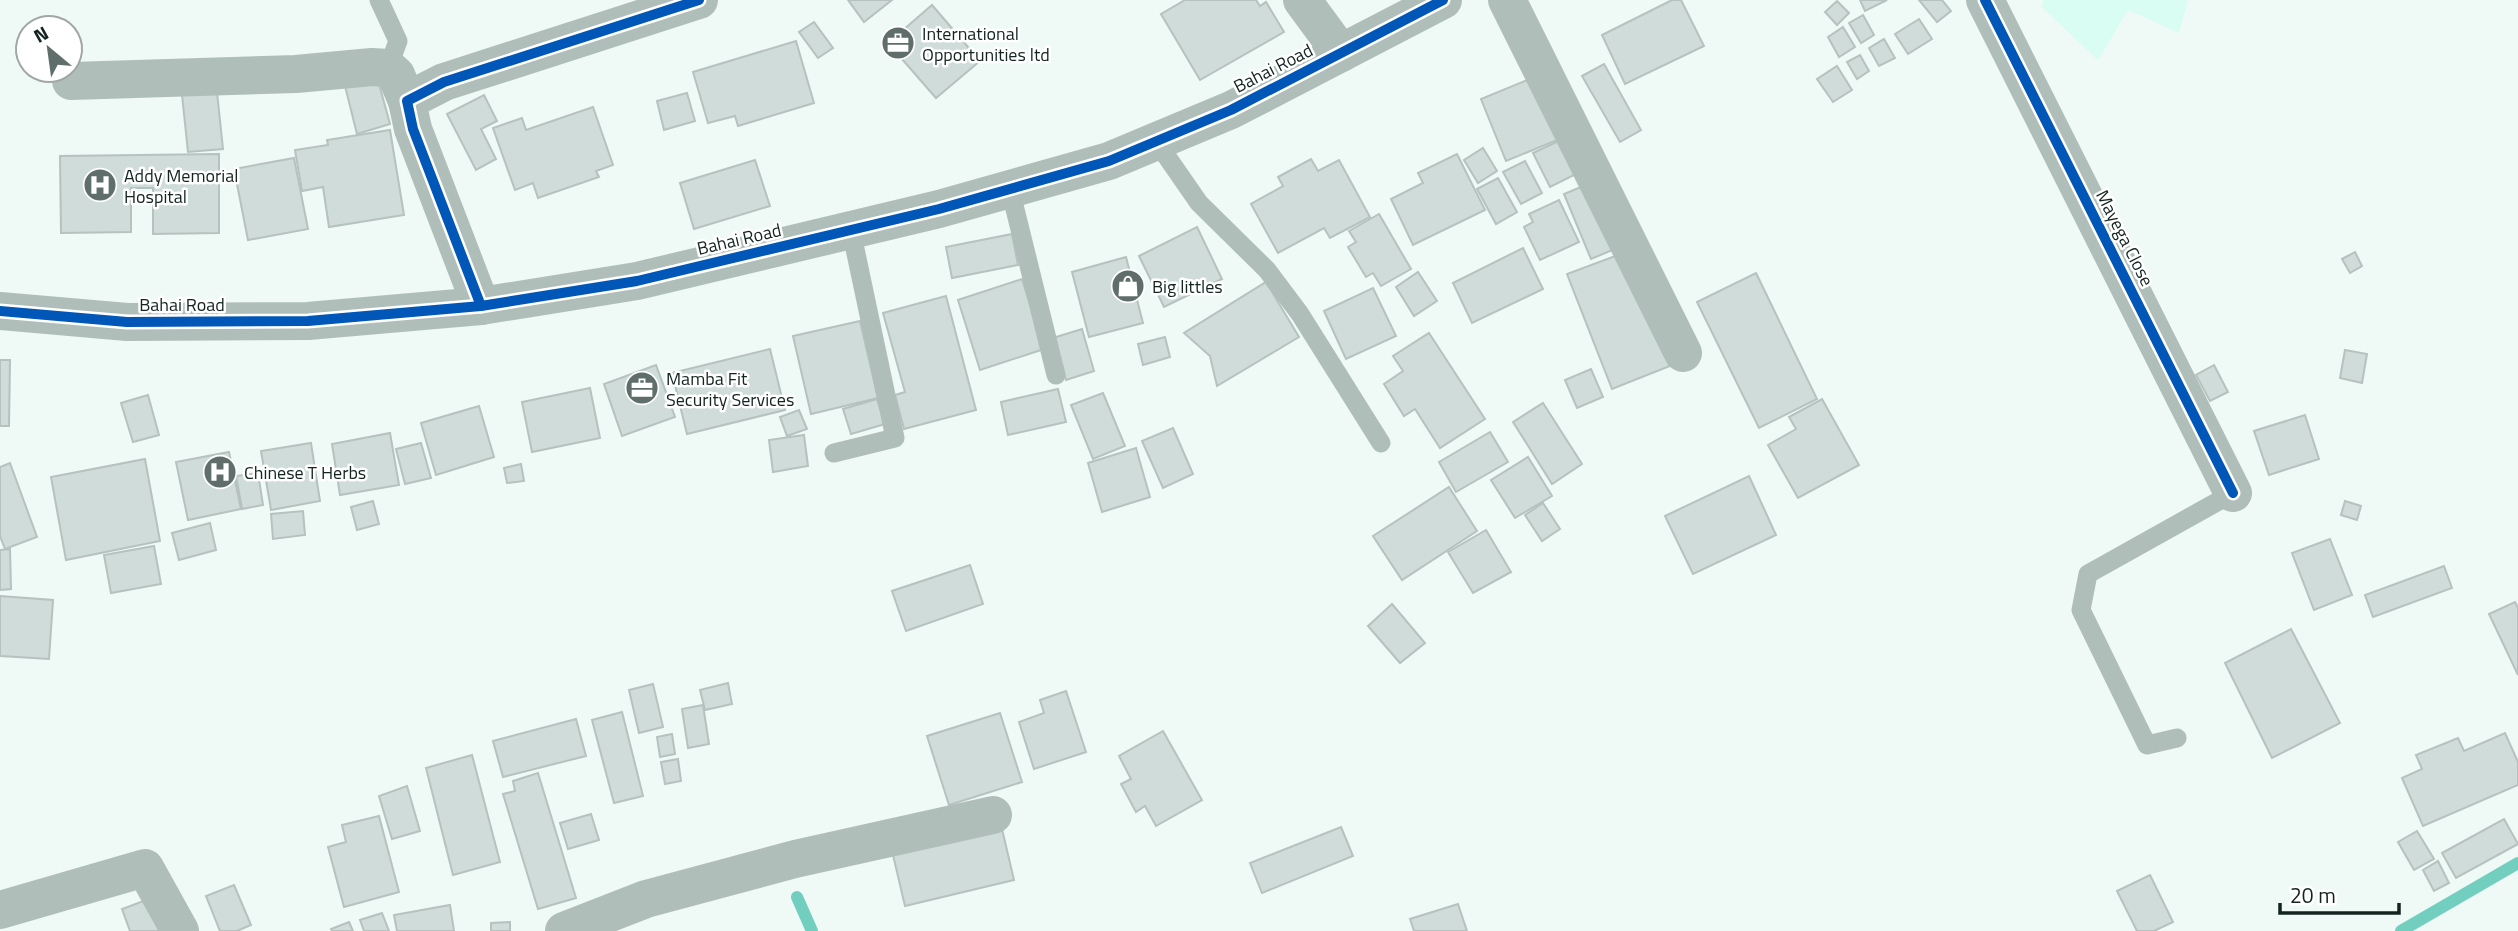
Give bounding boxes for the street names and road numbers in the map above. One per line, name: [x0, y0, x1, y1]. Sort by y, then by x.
street label: Bahai Road: [1229, 37, 1317, 99]
street label: Mayega Close: [2089, 185, 2161, 291]
street label: Bahai Road: [694, 216, 784, 262]
street label: Bahai Road: [139, 291, 225, 318]

